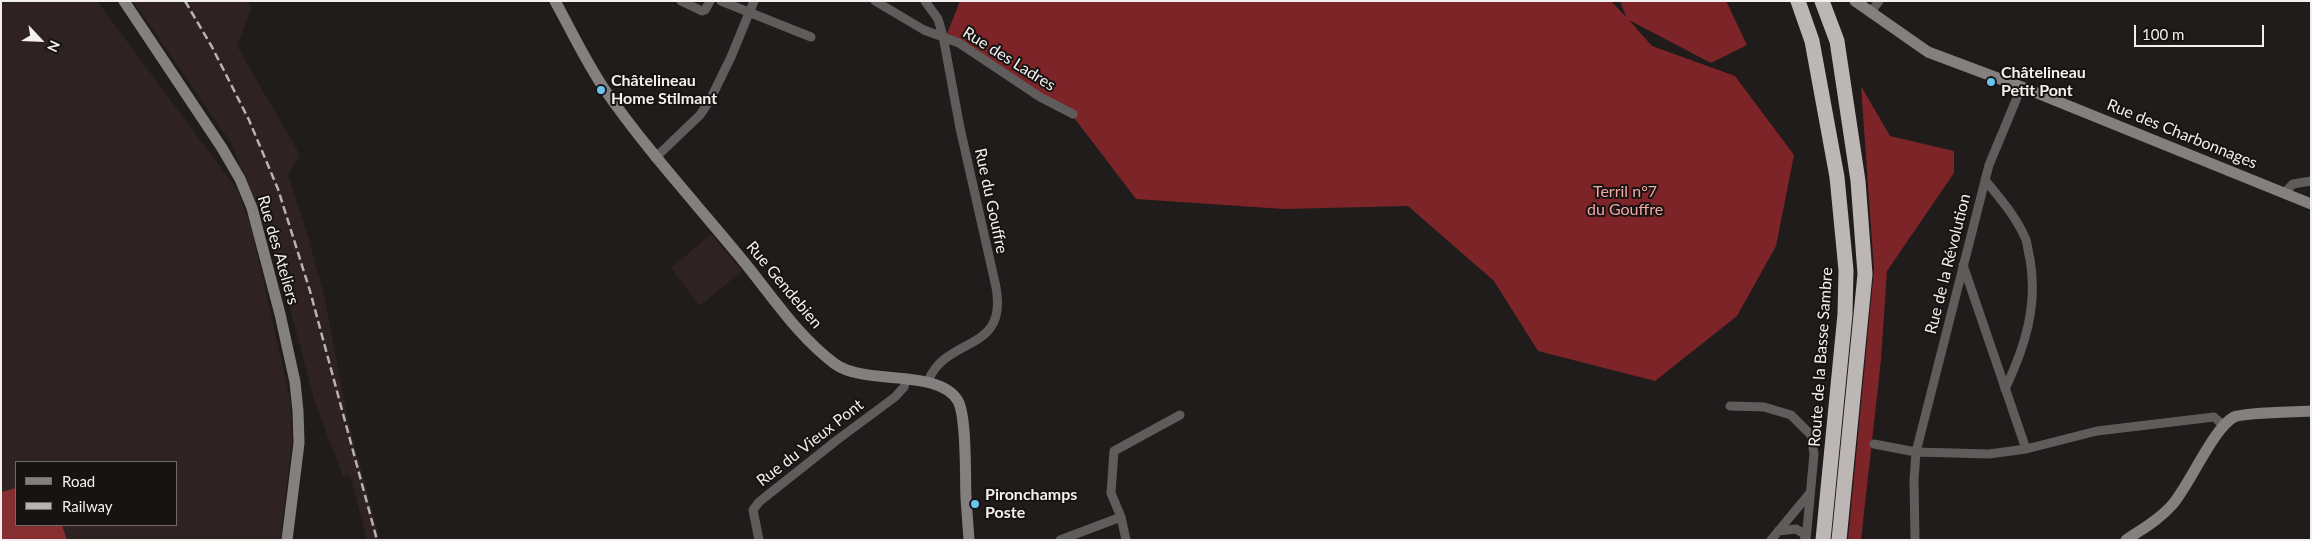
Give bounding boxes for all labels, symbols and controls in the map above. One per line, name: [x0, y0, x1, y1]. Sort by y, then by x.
north arrow: [15, 15, 65, 65]
scale bar: [2137, 15, 2267, 47]
street label: Rue des Ladres: [959, 23, 1059, 95]
text: 100 m: [2142, 25, 2184, 43]
text: N: [44, 38, 64, 55]
place label: Châtelineau Petit Pont: [2001, 63, 2086, 101]
place label: Châtelineau Home Stilmant: [611, 71, 717, 109]
marker: Châtelineau Petit Pont: [1985, 76, 1997, 88]
marker: Châtelineau Home Stilmant: [595, 84, 607, 96]
street label: Rue des Charbonnages: [2104, 95, 2260, 173]
street label: Rue du Gouffre: [970, 147, 1012, 255]
park label: Terril n°7 du Gouffre: [1587, 182, 1663, 220]
street label: Rue de la Révolution: [1921, 192, 1975, 336]
street label: Rue des Ateliers: [253, 193, 303, 307]
street label: Rue Gendebien: [742, 238, 826, 332]
street label: Route de la Basse Sambre: [1805, 266, 1837, 448]
street label: Rue du Vieux Pont: [753, 395, 867, 491]
legend: [15, 461, 178, 526]
text: Road: [62, 472, 95, 490]
place label: Pironchamps Poste: [985, 485, 1077, 523]
text: Railway: [62, 497, 113, 515]
marker: Pironchamps Poste: [969, 498, 981, 510]

